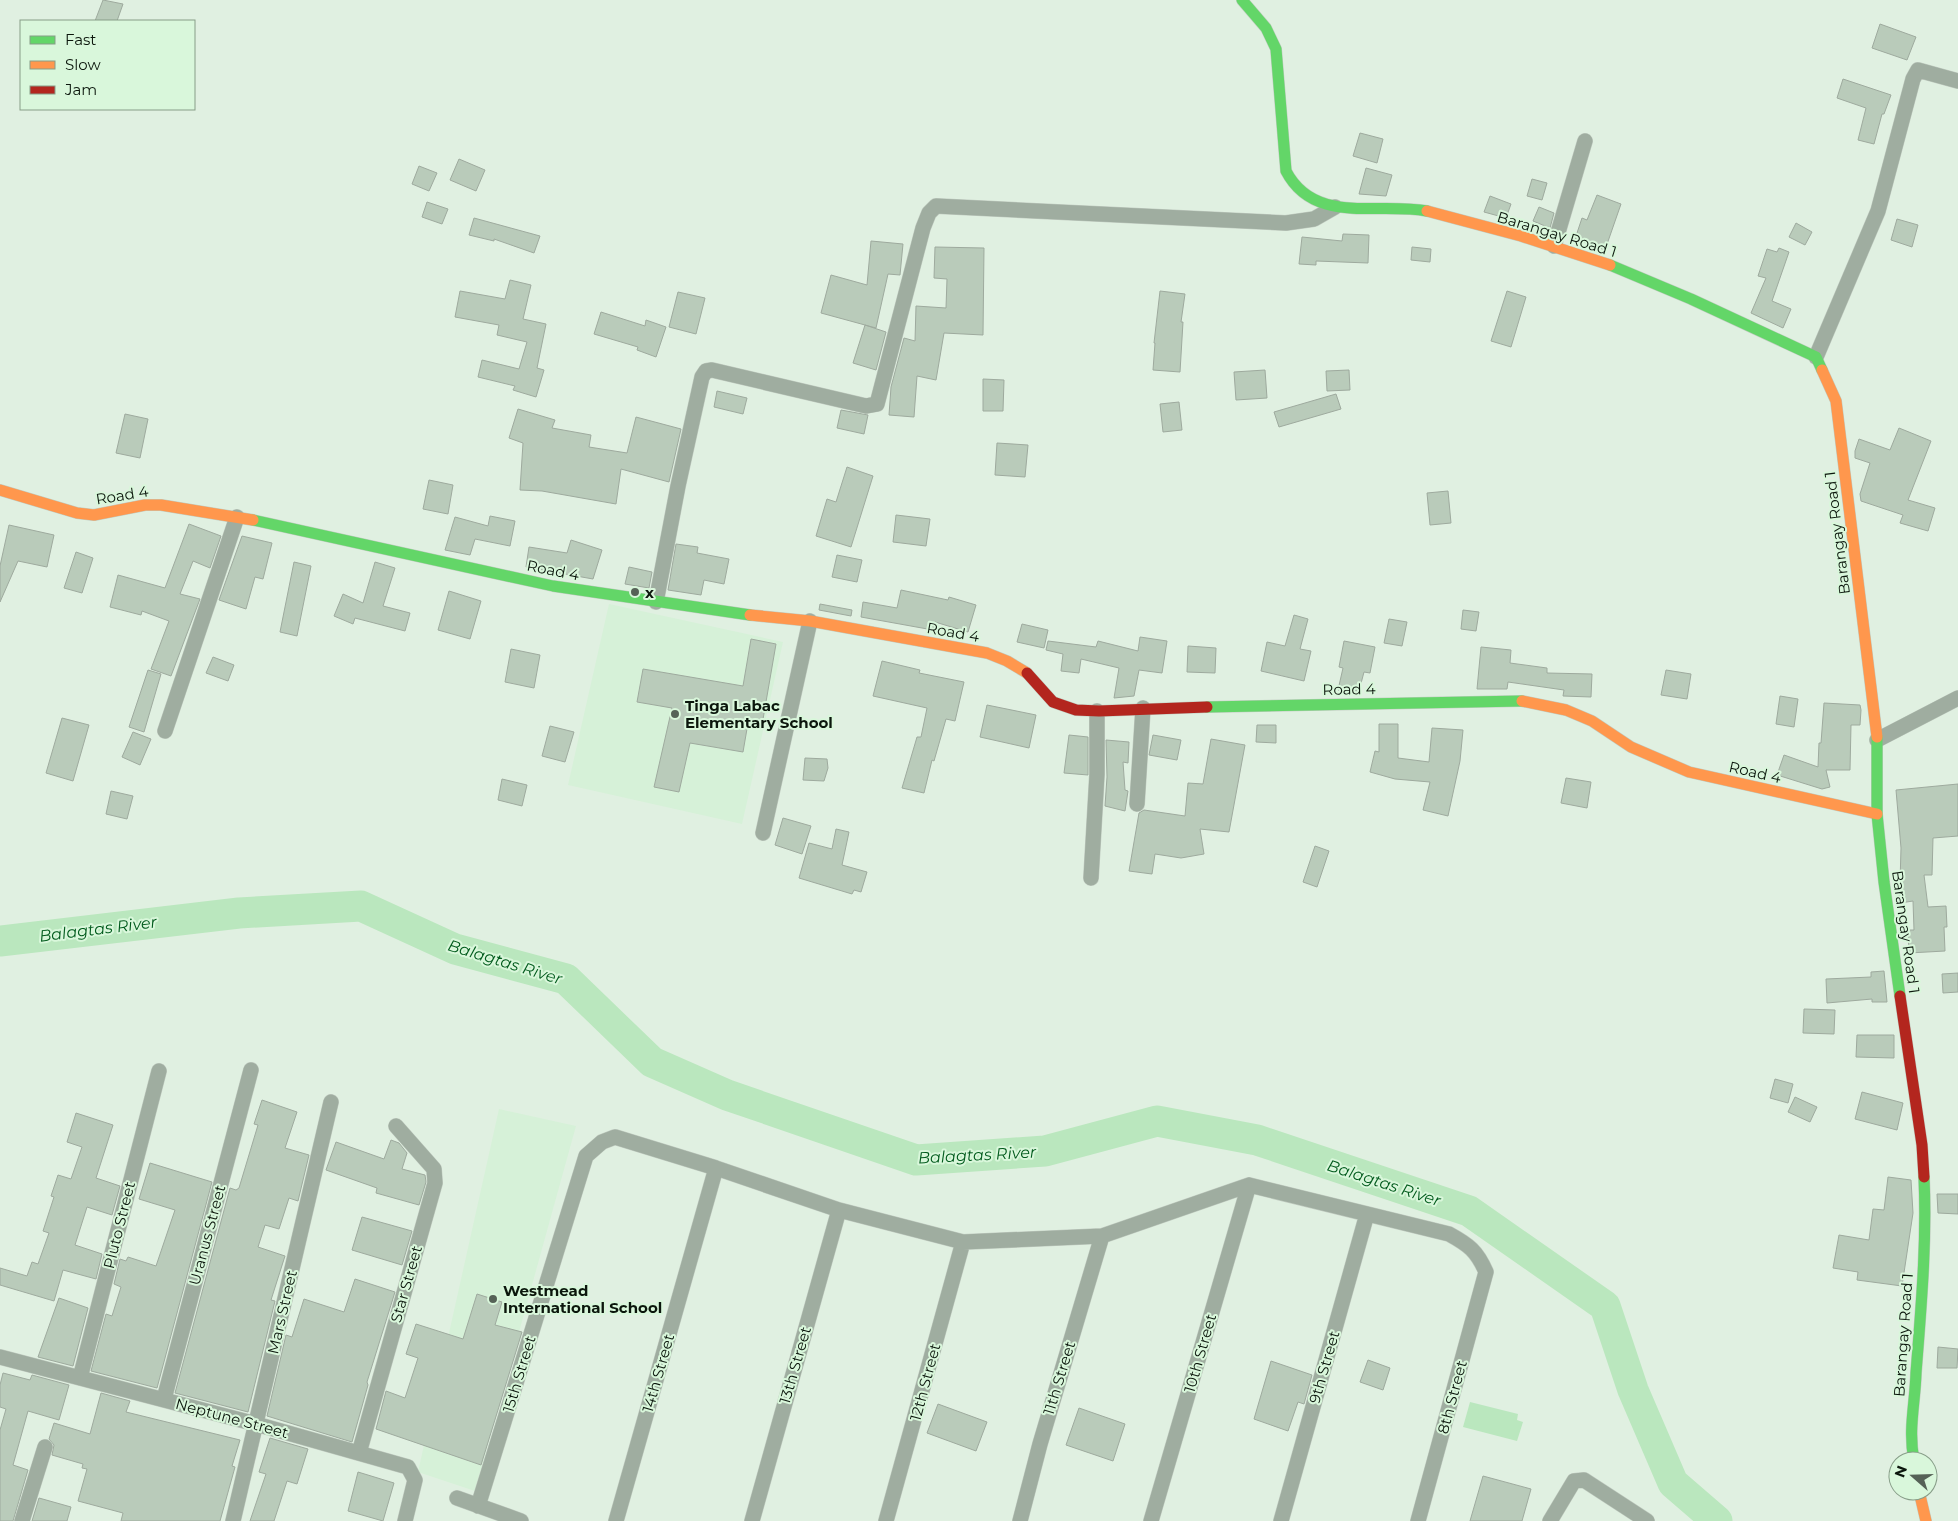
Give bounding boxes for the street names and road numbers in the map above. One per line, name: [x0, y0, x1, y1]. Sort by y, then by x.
street label: Barangay Road 1: [1495, 207, 1619, 261]
street label: Barangay Road 1: [1820, 470, 1854, 596]
street label: Road 4: [94, 481, 150, 509]
street label: Road 4: [525, 556, 581, 584]
street label: Road 4: [925, 618, 981, 646]
street label: Road 4: [1322, 679, 1376, 699]
street label: Road 4: [1727, 757, 1783, 787]
street label: Barangay Road 1: [1888, 869, 1924, 995]
street label: Pluto Street: [99, 1179, 139, 1271]
street label: Uranus Street: [184, 1183, 230, 1287]
street label: Star Street: [386, 1243, 426, 1325]
street label: Mars Street: [263, 1268, 301, 1356]
street label: Barangay Road 1: [1889, 1272, 1917, 1398]
street label: 10th Street: [1180, 1311, 1220, 1395]
street label: 13th Street: [775, 1324, 815, 1406]
street label: 9th Street: [1305, 1328, 1343, 1406]
street label: 14th Street: [638, 1332, 678, 1414]
street label: 15th Street: [498, 1333, 540, 1415]
street label: 11th Street: [1039, 1339, 1079, 1417]
street label: 12th Street: [906, 1341, 944, 1423]
street label: 8th Street: [1433, 1358, 1471, 1436]
street label: Neptune Street: [173, 1394, 291, 1442]

